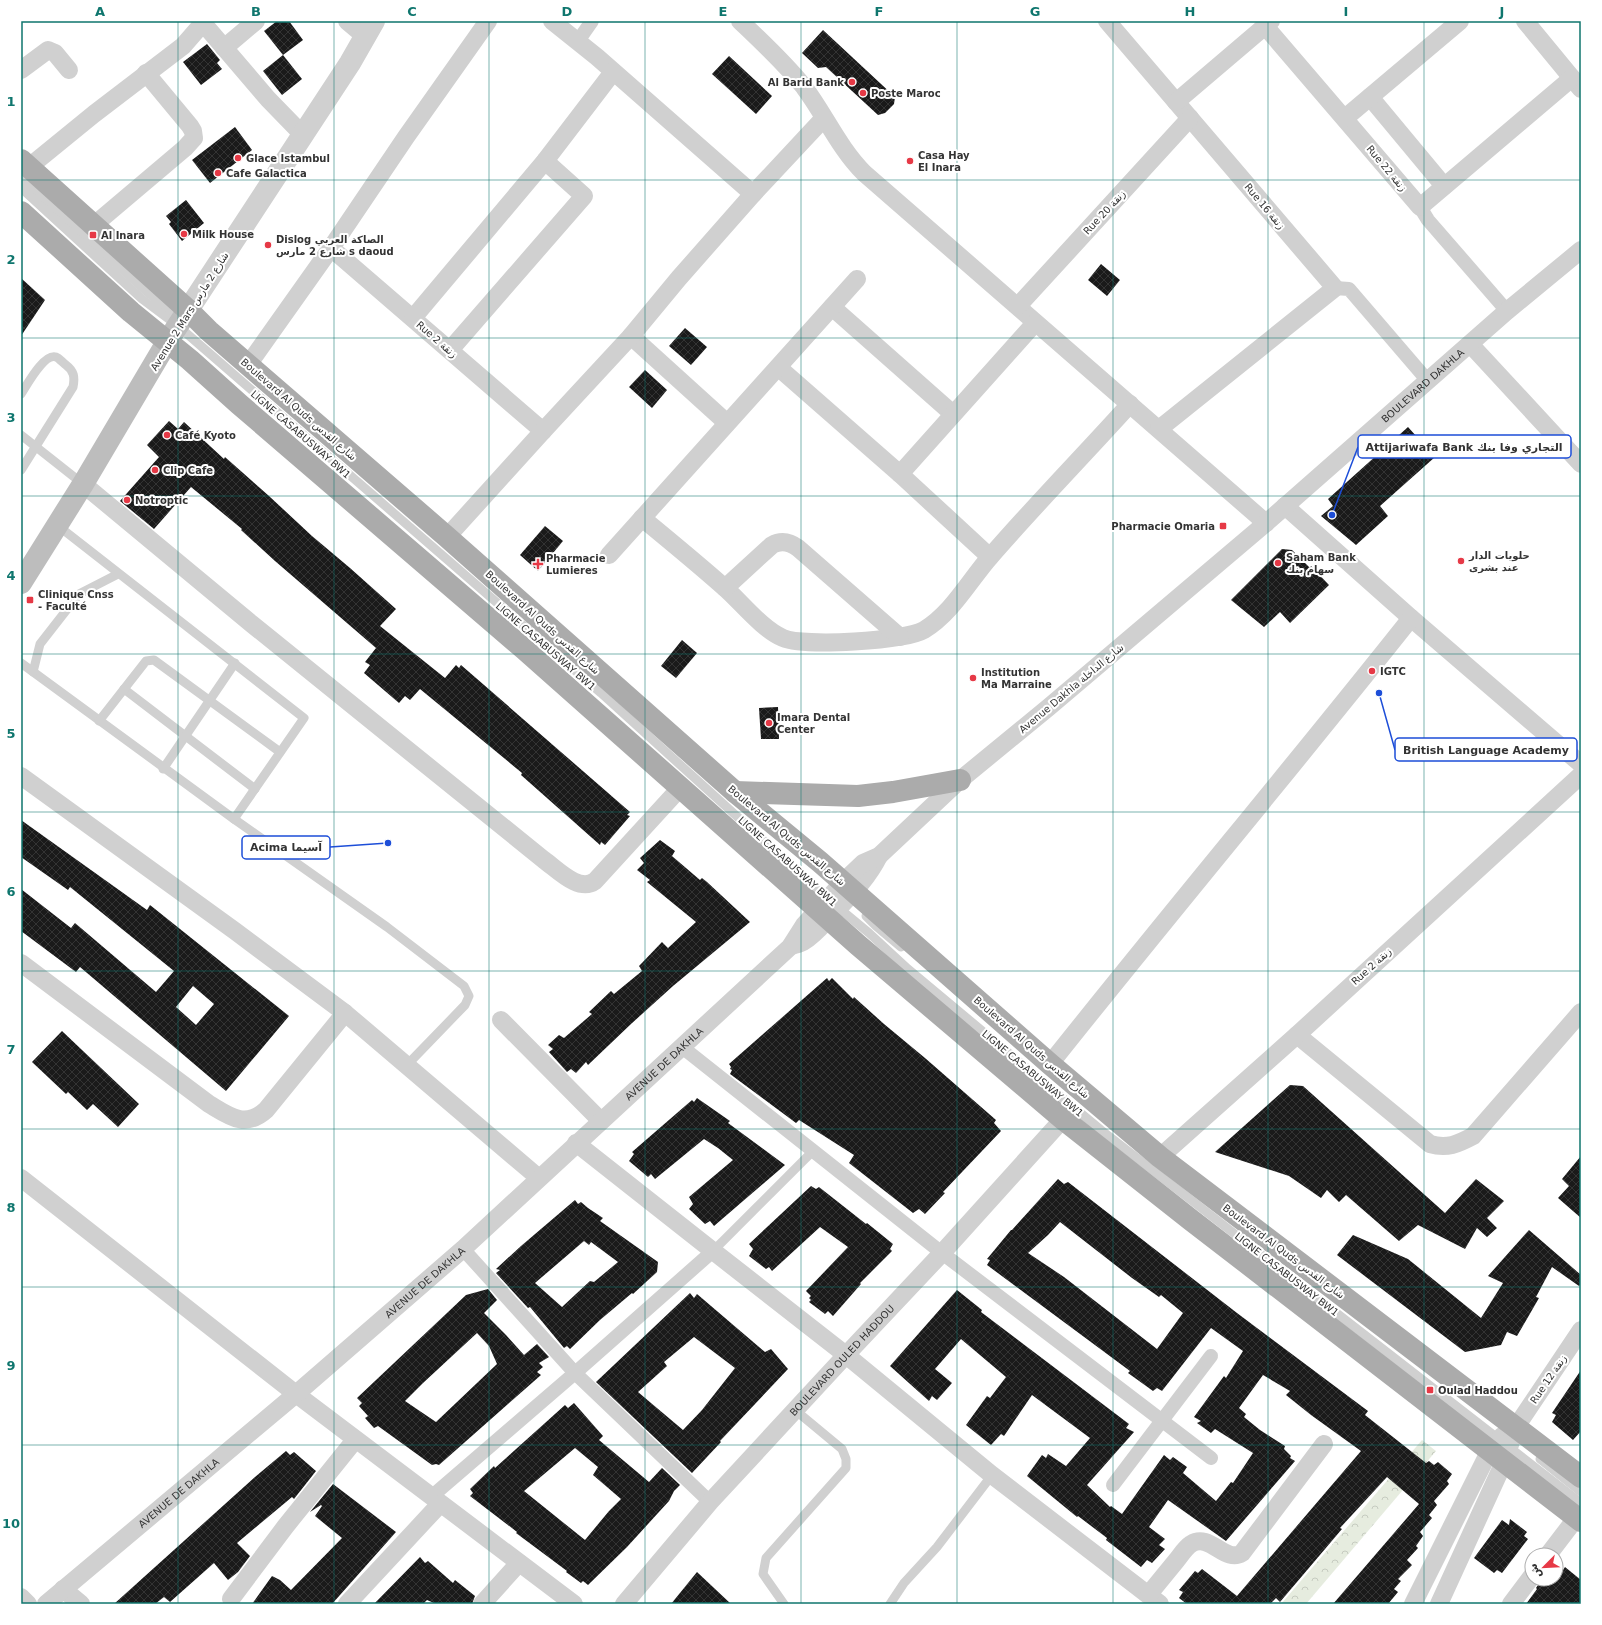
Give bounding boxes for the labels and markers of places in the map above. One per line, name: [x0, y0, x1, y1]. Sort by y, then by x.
place label: Al Barid Bank: [768, 77, 844, 88]
marker: Al Barid Bank: [847, 77, 857, 87]
marker: Poste Maroc: [858, 88, 868, 98]
place label: Poste Maroc: [871, 88, 941, 99]
place label: Casa Hay El Inara: [918, 150, 970, 173]
marker: Glace Istambul: [233, 153, 243, 163]
place label: Glace Istambul: [246, 153, 330, 164]
marker: Casa Hay El Inara: [905, 156, 915, 166]
marker: Cafe Galactica: [213, 168, 223, 178]
place label: Cafe Galactica: [226, 168, 307, 179]
marker: Milk House: [179, 229, 189, 239]
place label: Milk House: [192, 229, 254, 240]
marker: Al Inara: [88, 230, 98, 240]
place label: Al Inara: [101, 230, 145, 241]
place label: Dislog الصاكة العربي شارع 2 مارس s daoud: [276, 234, 394, 258]
marker: Dislog الصاكة العربي شارع 2 مارس s daoud: [263, 240, 273, 250]
marker: Café Kyoto: [162, 430, 172, 440]
place label: Café Kyoto: [175, 430, 236, 441]
callout: Attijariwafa Bank التجاري وفا بنك: [1358, 435, 1571, 458]
marker: Clip Cafe: [150, 465, 160, 475]
place label: Clip Cafe: [163, 465, 213, 476]
marker: Notroptic: [122, 495, 132, 505]
place label: Notroptic: [135, 495, 188, 506]
place label: Pharmacie Omaria: [1111, 521, 1215, 532]
marker: Pharmacie Omaria: [1218, 521, 1228, 531]
place label: حلويات الدار عند بشرى: [1468, 550, 1530, 574]
place label: Saham Bank سهام بنك: [1286, 552, 1356, 576]
place label: Pharmacie Lumieres: [546, 553, 606, 576]
marker: حلويات الدار عند بشرى: [1456, 556, 1466, 566]
marker: Saham Bank سهام بنك: [1273, 558, 1283, 568]
marker: Pharmacie Lumieres: [533, 559, 543, 569]
place label: Clinique Cnss - Faculté: [38, 589, 114, 612]
marker: Clinique Cnss - Faculté: [25, 595, 35, 605]
marker: IGTC: [1367, 666, 1377, 676]
place label: IGTC: [1380, 666, 1406, 677]
place label: Institution Ma Marraine: [981, 667, 1052, 690]
marker: Institution Ma Marraine: [968, 673, 978, 683]
place label: Imara Dental Center: [777, 712, 850, 735]
marker: Imara Dental Center: [764, 718, 774, 728]
callout: British Language Academy: [1395, 738, 1577, 761]
callout: Acima آسيما: [242, 836, 330, 859]
marker: Oulad Haddou: [1425, 1385, 1435, 1395]
place label: Oulad Haddou: [1438, 1385, 1518, 1396]

